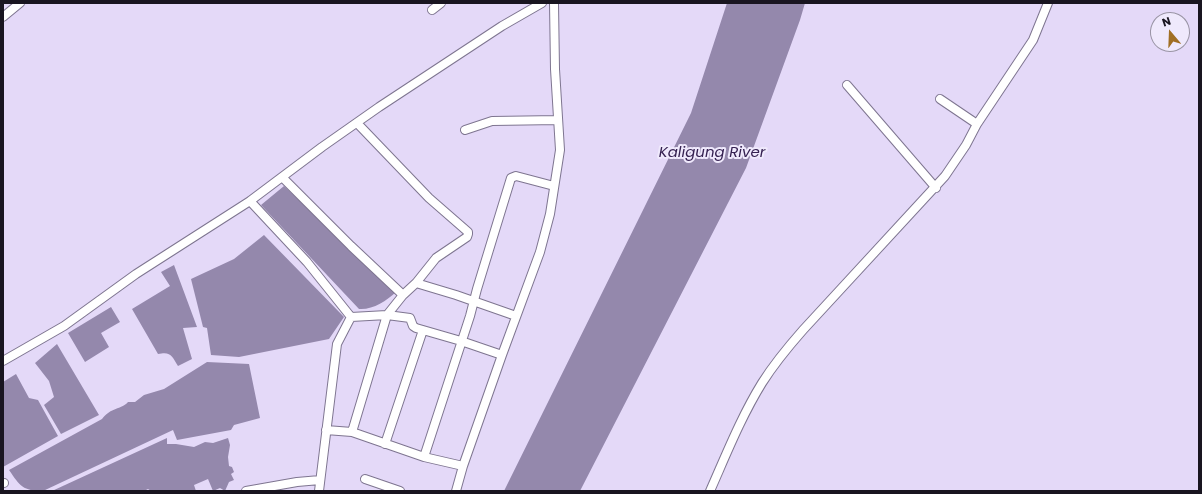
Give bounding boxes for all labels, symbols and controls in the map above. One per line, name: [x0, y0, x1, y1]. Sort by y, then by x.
north arrow: [1150, 12, 1190, 52]
text: N: [1160, 13, 1173, 31]
water label: Kaligung River: [659, 144, 765, 162]

